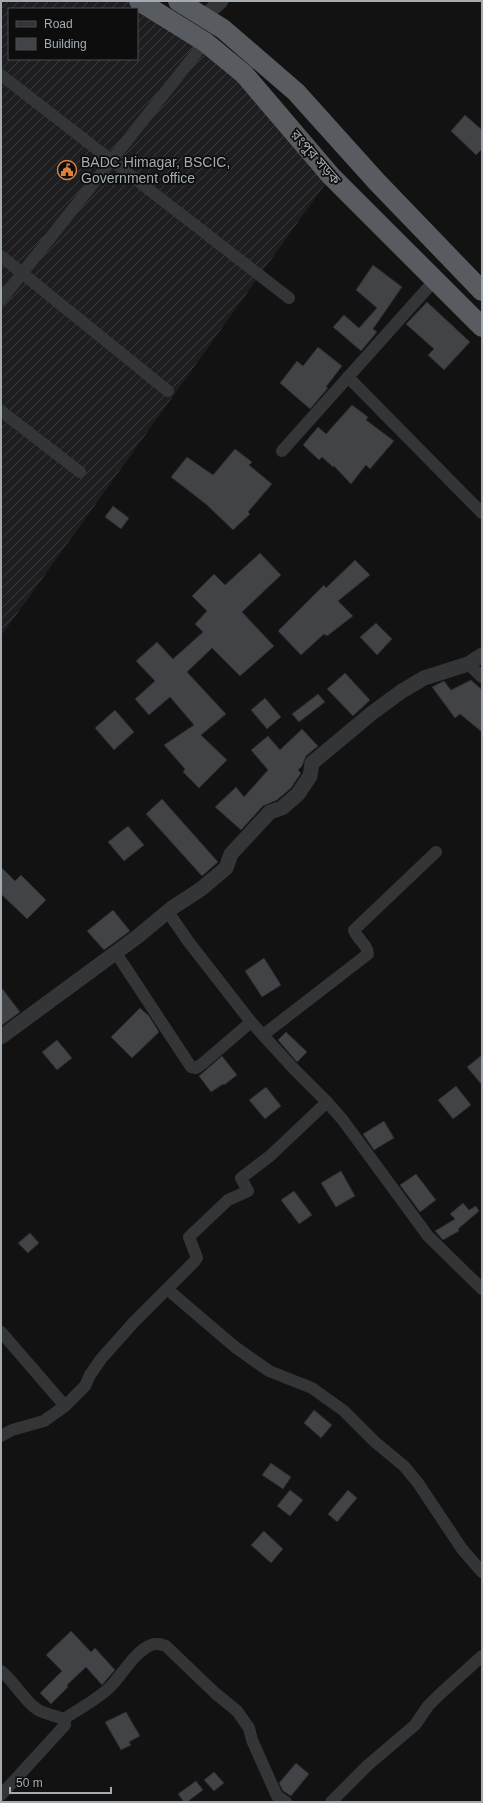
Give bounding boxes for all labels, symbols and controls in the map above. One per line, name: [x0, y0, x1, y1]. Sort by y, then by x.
legend: [8, 8, 138, 60]
text: Road: [44, 17, 73, 31]
text: Building: [44, 37, 87, 51]
street label: রংপুর সড়ক: [287, 126, 344, 189]
place label: BADC Himagar, BSCIC, Government office: [81, 154, 230, 186]
public building icon: BADC Himagar, BSCIC, Government office: [56, 159, 78, 181]
scale bar: [10, 1769, 111, 1795]
text: 50 m: [16, 1776, 43, 1790]

